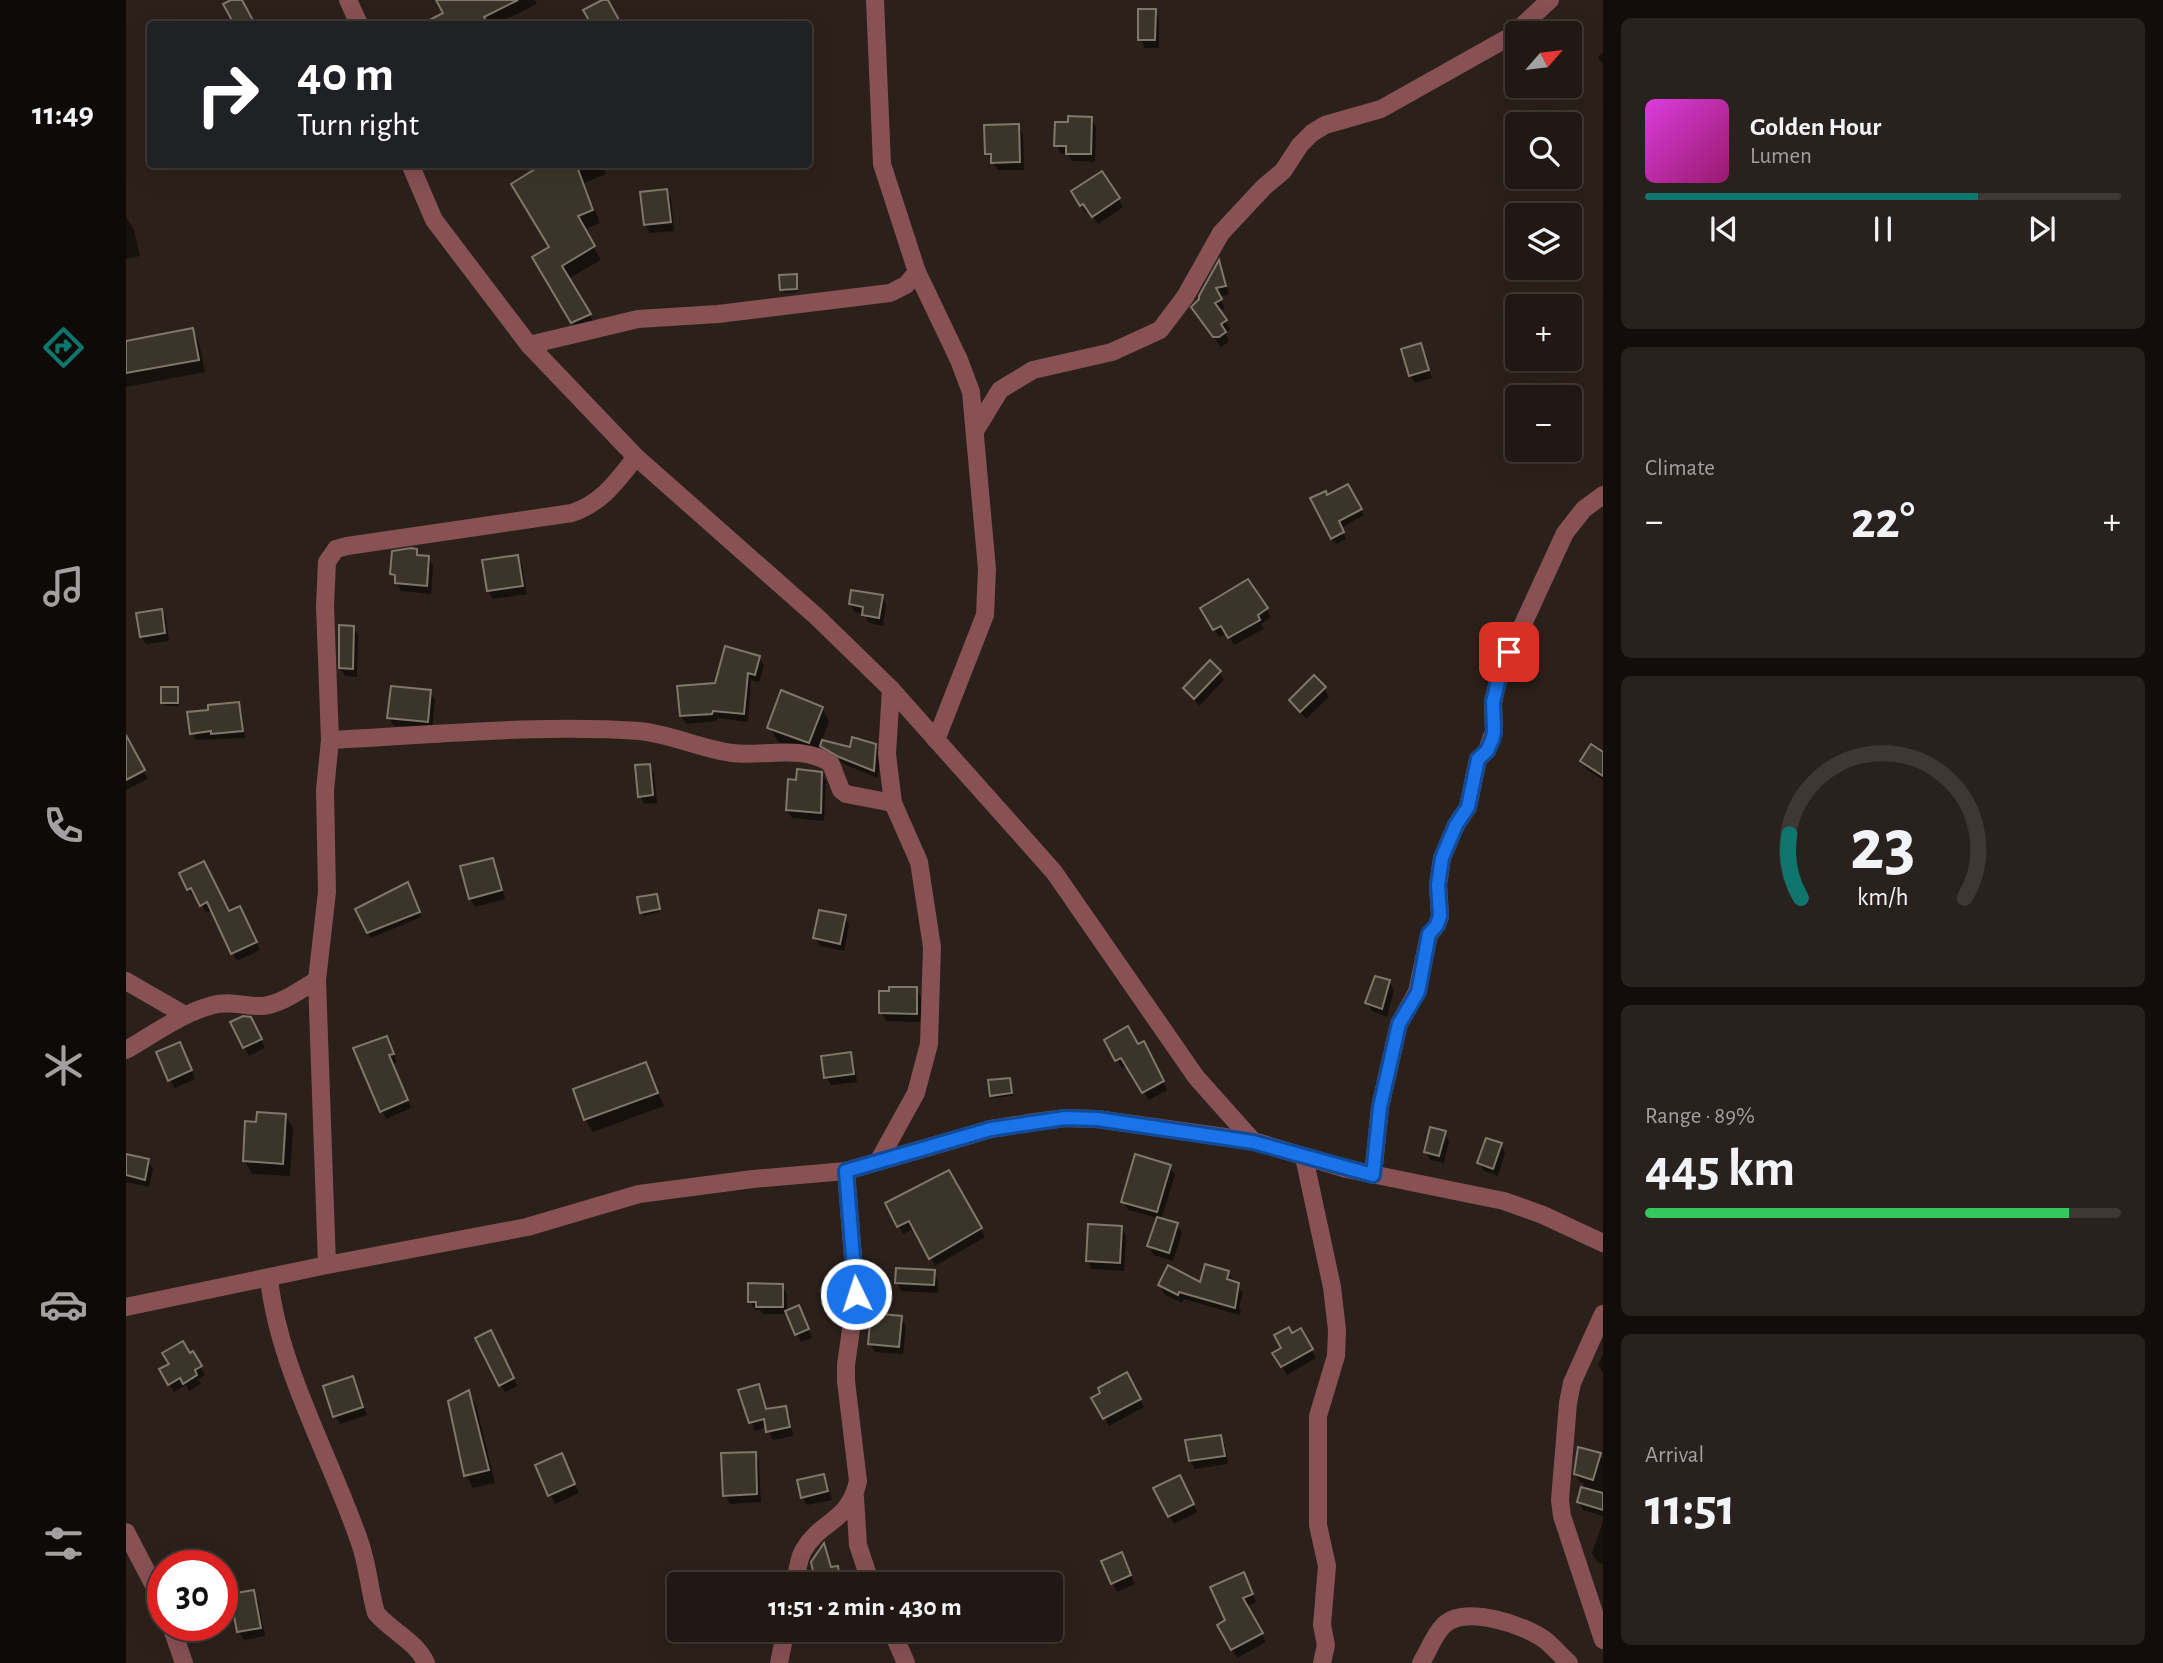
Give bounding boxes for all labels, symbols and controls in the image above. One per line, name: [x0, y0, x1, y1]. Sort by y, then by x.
north arrow: [1505, 21, 1582, 98]
map controls: [1505, 21, 1582, 462]
icon: right: [182, 49, 273, 140]
text: 40 m: [297, 51, 394, 100]
text: 11:49: [32, 98, 94, 130]
text: Turn right: [297, 109, 419, 141]
button: search: [1505, 112, 1582, 189]
text: Golden Hour: [1750, 114, 1881, 140]
text: Lumen: [1750, 145, 1812, 168]
button: layers: [1505, 203, 1582, 280]
icon: previous: [1705, 210, 1743, 248]
icon: pause: [1864, 210, 1902, 248]
icon: next: [2023, 210, 2061, 248]
button: +: [1505, 294, 1582, 371]
icon: directions: [39, 323, 88, 372]
button: −: [1505, 385, 1582, 462]
text: Climate: [1645, 457, 1715, 480]
text: 22°: [1851, 495, 1915, 547]
text: −: [1645, 503, 1663, 541]
text: +: [2103, 503, 2121, 541]
icon: music: [39, 562, 88, 611]
pin: [1479, 622, 1539, 682]
icon: arrive: [1490, 633, 1528, 671]
icon: phone: [39, 801, 88, 850]
text: 23: [1850, 810, 1916, 883]
text: km/h: [1857, 884, 1909, 909]
icon: climate: [39, 1041, 88, 1090]
text: Range · 89%: [1645, 1105, 1755, 1128]
text: 445 km: [1645, 1143, 1795, 1195]
position arrow: [819, 1257, 893, 1331]
icon: car: [39, 1280, 88, 1329]
text: Arrival: [1645, 1444, 1704, 1467]
text: 11:51: [1645, 1482, 1736, 1534]
icon: filters: [39, 1519, 88, 1568]
speed limit sign: 30: [147, 1550, 238, 1641]
text: 11:51 · 2 min · 430 m: [768, 1594, 962, 1620]

